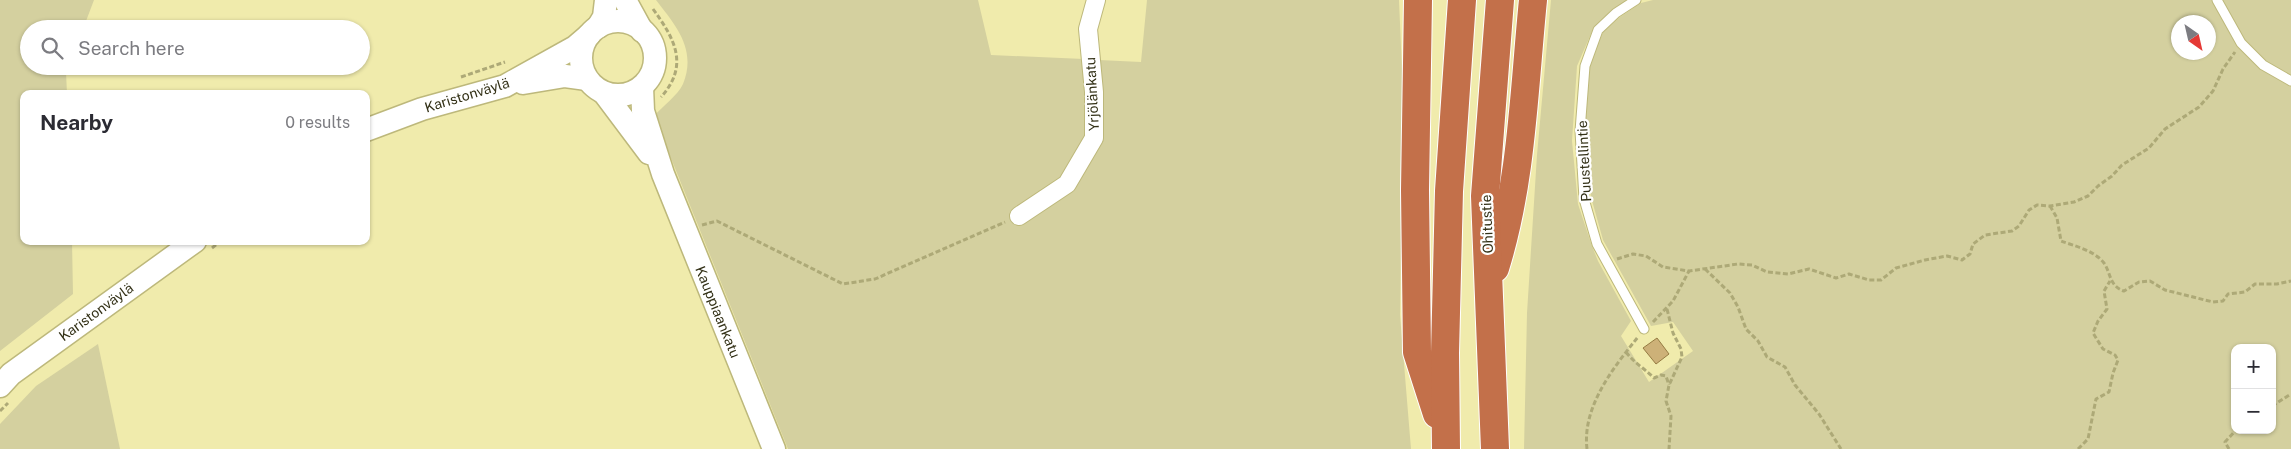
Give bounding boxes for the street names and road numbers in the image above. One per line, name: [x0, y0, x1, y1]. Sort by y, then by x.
street label: Yrjölänkatu: [1082, 57, 1102, 131]
street label: Karistonväylä: [423, 75, 511, 115]
street label: Puustellintie: [1574, 120, 1594, 202]
street label: Ohitustie: [1478, 194, 1496, 254]
street label: Kauppiaankatu: [692, 264, 744, 360]
street label: Karistonväylä: [56, 280, 136, 344]

